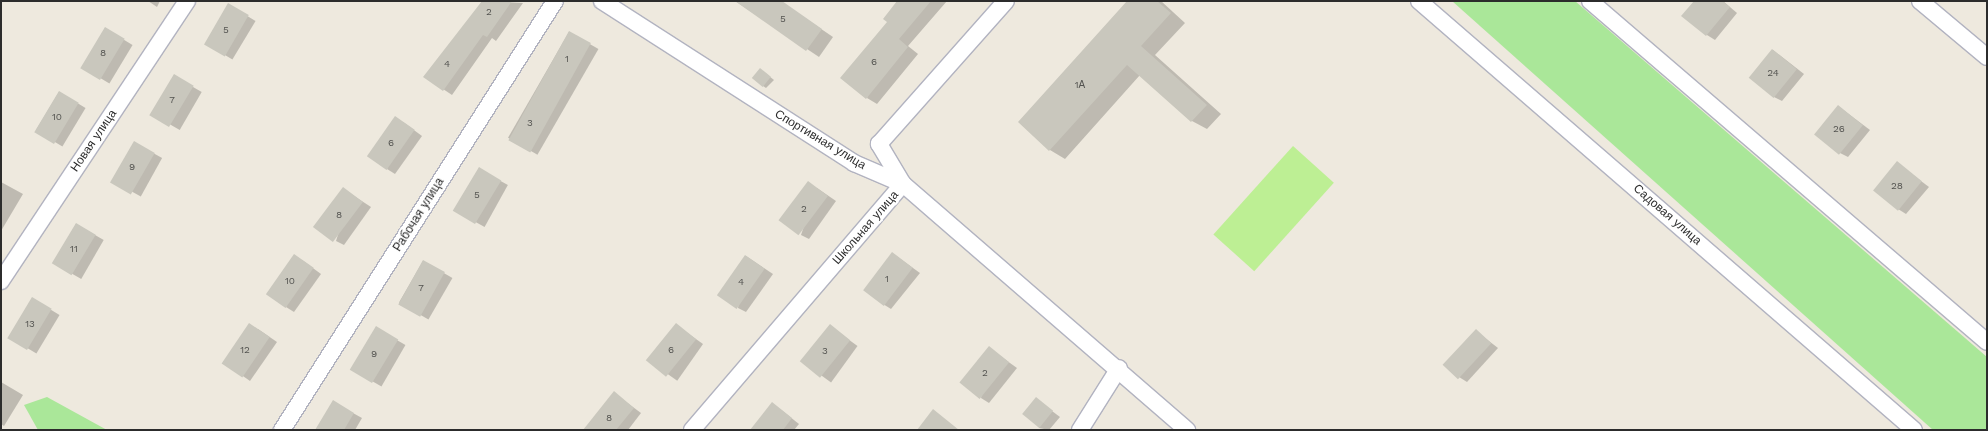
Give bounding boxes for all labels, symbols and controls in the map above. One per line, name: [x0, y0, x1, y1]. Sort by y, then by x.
house number: 2: [486, 6, 492, 18]
house number: 5: [780, 13, 786, 25]
house number: 5: [223, 24, 229, 36]
house number: 8: [100, 47, 106, 59]
house number: 1: [565, 53, 569, 65]
house number: 6: [871, 56, 877, 68]
house number: 4: [444, 58, 450, 70]
house number: 24: [1767, 67, 1779, 79]
house number: 1А: [1075, 79, 1085, 91]
house number: 7: [169, 94, 175, 106]
street label: Новая улица: [68, 107, 120, 175]
street label: Спортивная улица: [772, 107, 868, 173]
house number: 10: [52, 111, 62, 123]
house number: 3: [527, 117, 533, 129]
house number: 26: [1833, 123, 1845, 135]
house number: 6: [388, 137, 394, 149]
house number: 9: [129, 161, 135, 173]
street label: Рабочая улица: [391, 176, 447, 254]
house number: 28: [1891, 180, 1903, 192]
street label: Садовая улица: [1630, 181, 1704, 249]
street label: Школьная улица: [830, 188, 902, 268]
house number: 5: [474, 189, 480, 201]
house number: 2: [801, 203, 807, 215]
house number: 8: [336, 209, 342, 221]
house number: 11: [70, 243, 78, 255]
house number: 1: [885, 273, 889, 285]
house number: 10: [285, 275, 295, 287]
house number: 4: [738, 276, 744, 288]
house number: 7: [418, 282, 424, 294]
house number: 13: [25, 318, 35, 330]
house number: 12: [240, 344, 250, 356]
house number: 6: [668, 344, 674, 356]
house number: 3: [822, 345, 828, 357]
house number: 9: [371, 348, 377, 360]
house number: 2: [982, 367, 988, 379]
house number: 8: [606, 412, 612, 424]

